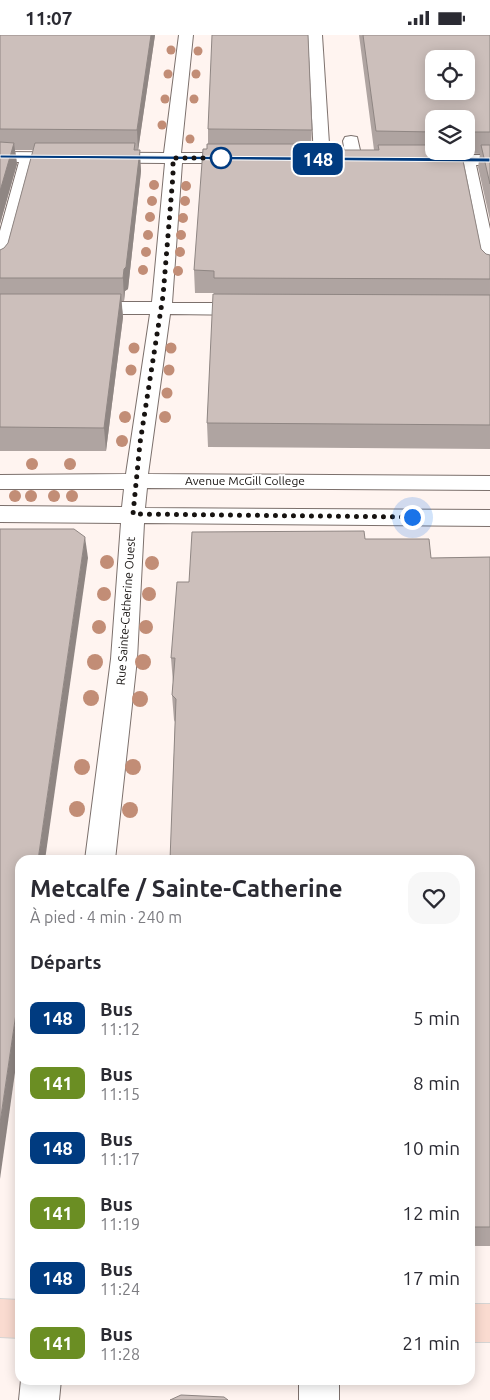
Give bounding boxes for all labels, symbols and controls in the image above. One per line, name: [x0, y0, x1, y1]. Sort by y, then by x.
text: 11:07: [25, 7, 73, 29]
map controls: [425, 50, 475, 160]
button: locate: [425, 50, 475, 100]
button: layers: [425, 110, 475, 160]
line badge: 148: [289, 143, 347, 175]
unlabelled marker: [210, 147, 232, 169]
text: 148: [303, 149, 333, 169]
street label: Avenue McGill College: [185, 474, 305, 487]
your location: [400, 505, 425, 530]
street label: Rue Sainte-Catherine Ouest: [114, 536, 137, 686]
button: heart: [408, 872, 460, 924]
text: Metcalfe / Sainte-Catherine: [30, 875, 343, 902]
text: À pied · 4 min · 240 m: [30, 908, 182, 926]
text: Départs: [30, 951, 101, 973]
text: Bus: [100, 998, 133, 1020]
text: 5 min: [413, 1007, 460, 1029]
text: 148: [42, 1008, 73, 1028]
text: 11:12: [100, 1020, 140, 1038]
text: Bus: [100, 1063, 133, 1085]
text: 8 min: [413, 1072, 460, 1094]
text: 141: [42, 1073, 73, 1093]
text: 11:15: [100, 1085, 140, 1103]
text: Bus: [100, 1128, 133, 1150]
text: 10 min: [402, 1137, 460, 1159]
text: 148: [42, 1138, 73, 1158]
text: 11:17: [100, 1150, 140, 1168]
text: Bus: [100, 1193, 133, 1215]
text: 12 min: [402, 1202, 460, 1224]
text: 141: [42, 1203, 73, 1223]
text: 11:19: [100, 1215, 140, 1233]
text: Bus: [100, 1258, 133, 1280]
text: 17 min: [402, 1267, 460, 1289]
text: 148: [42, 1268, 73, 1288]
text: 11:24: [100, 1280, 140, 1298]
text: Bus: [100, 1323, 133, 1345]
text: 21 min: [402, 1332, 460, 1354]
text: 141: [42, 1333, 73, 1353]
text: 11:28: [100, 1345, 140, 1363]

